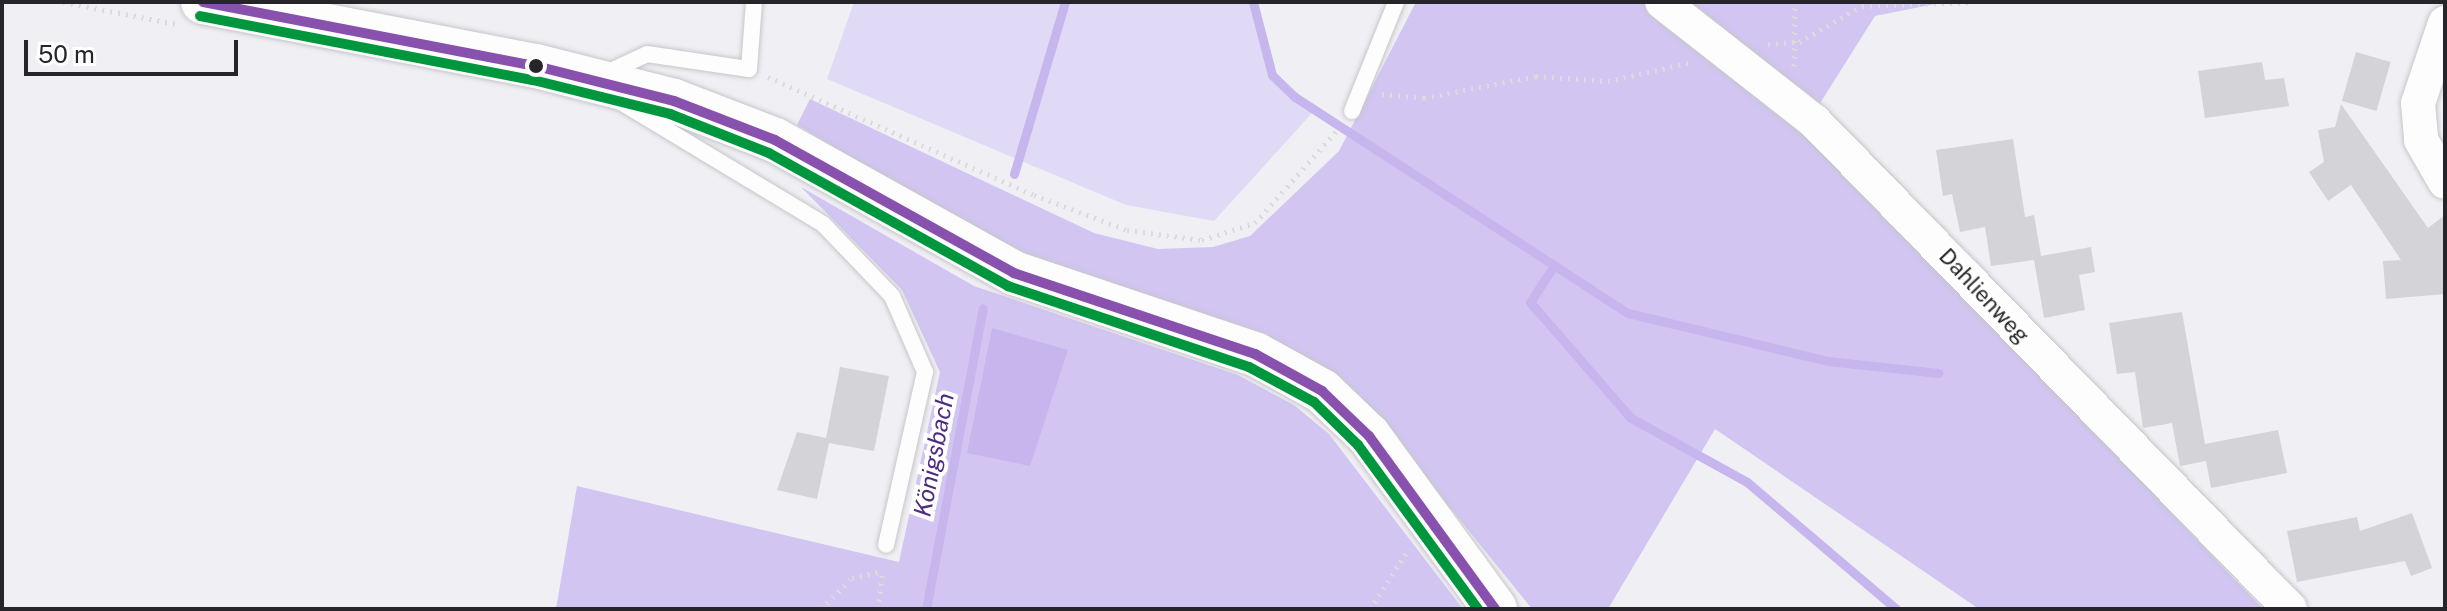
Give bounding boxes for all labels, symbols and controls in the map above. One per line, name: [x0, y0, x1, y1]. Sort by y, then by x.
scale bar: [28, 24, 242, 74]
text: 50 m: [38, 40, 95, 68]
unlabelled marker: [528, 58, 544, 74]
street label: Dahlienweg: [1933, 243, 2035, 349]
water label: Königsbach: [908, 391, 960, 519]

